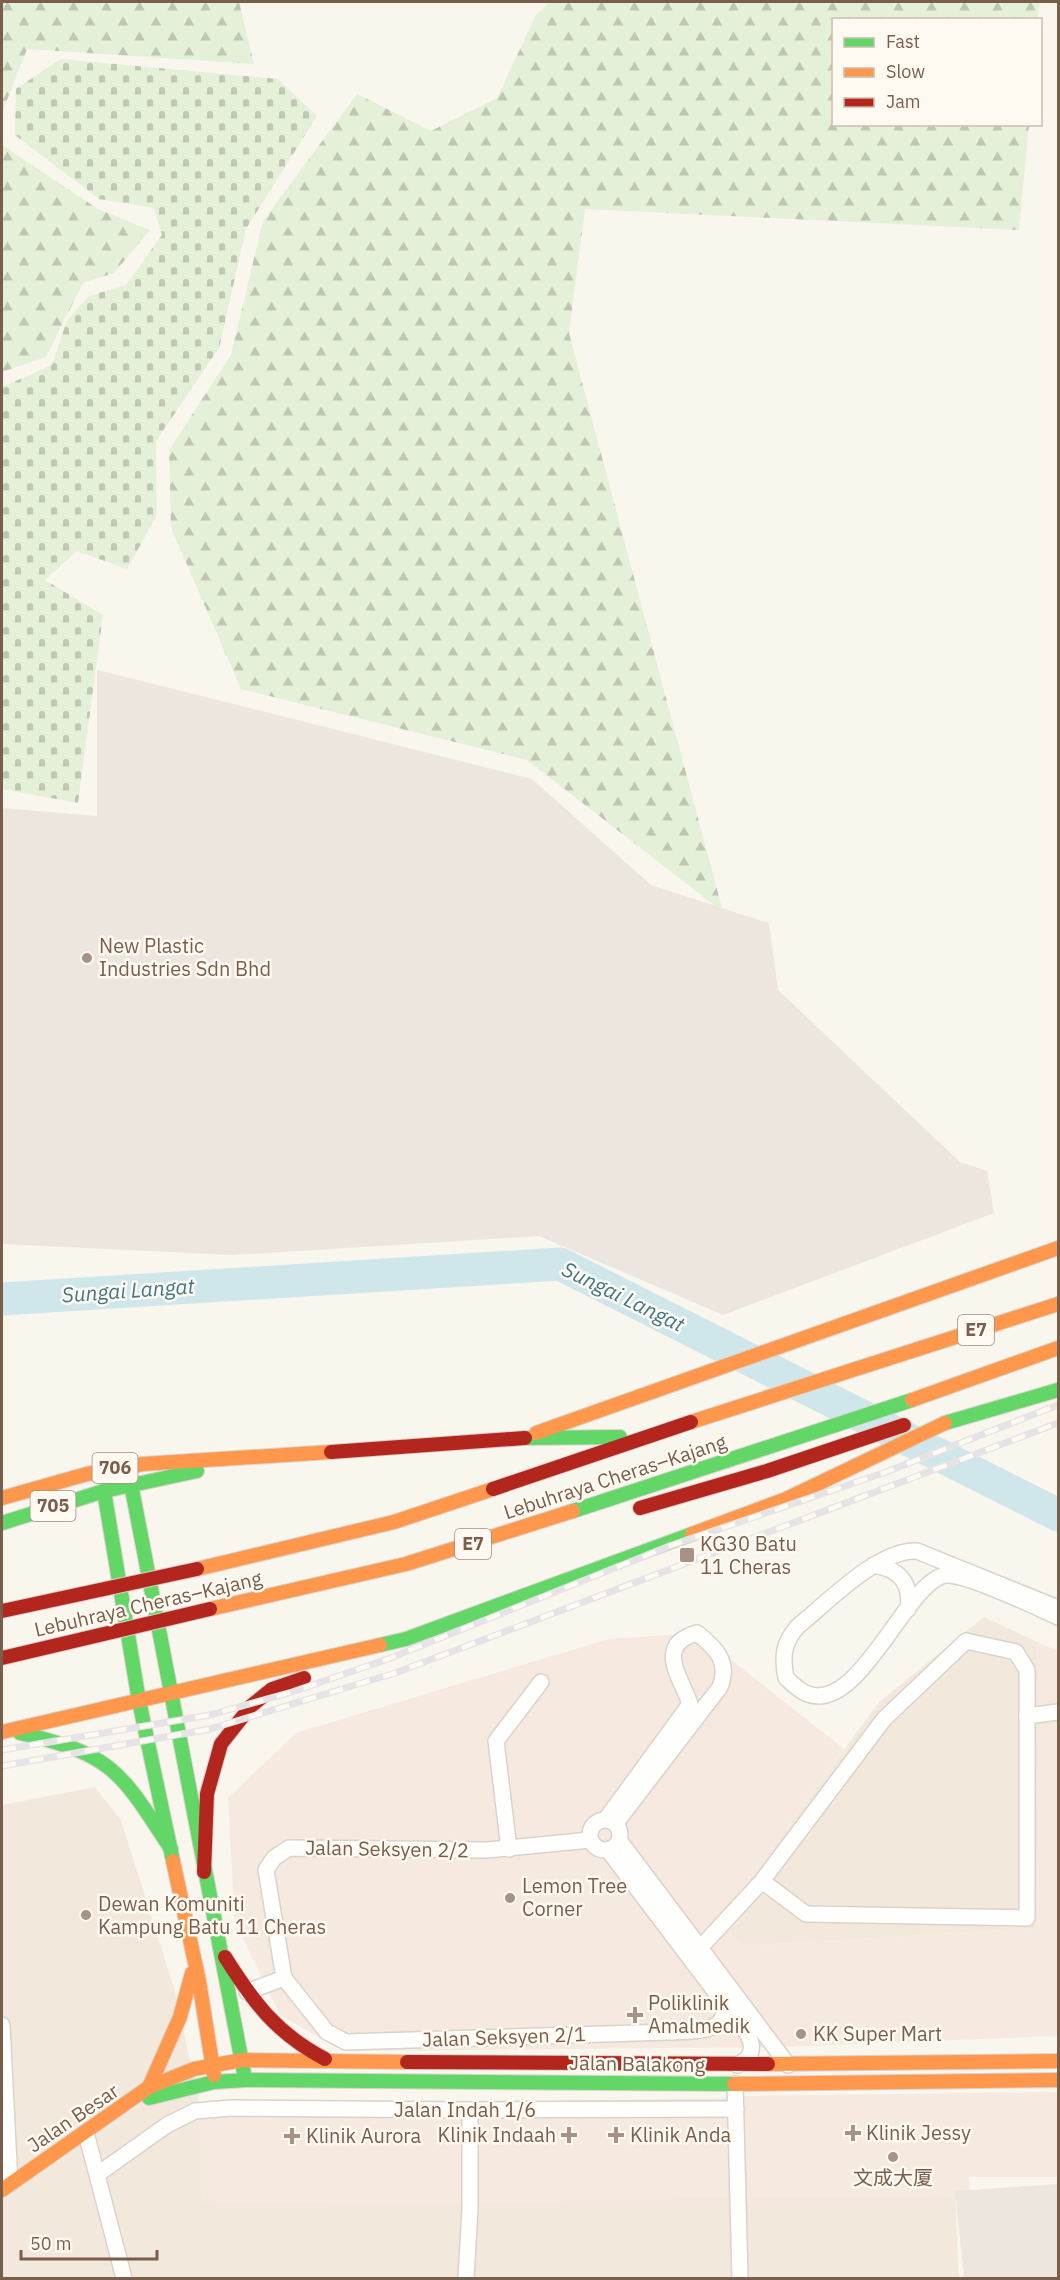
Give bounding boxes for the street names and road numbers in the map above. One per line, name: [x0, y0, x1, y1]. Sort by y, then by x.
road number: E7: [958, 1315, 994, 1345]
street label: Lebuhraya Cheras–Kajang: [500, 1428, 730, 1525]
road number: 706: [92, 1453, 138, 1483]
road number: 705: [31, 1491, 76, 1521]
road number: E7: [455, 1529, 491, 1559]
street label: Lebuhraya Cheras–Kajang: [31, 1564, 265, 1643]
street label: Jalan Seksyen 2/2: [305, 1834, 469, 1863]
street label: Jalan Seksyen 2/1: [422, 2020, 586, 2053]
street label: Jalan Balakong: [569, 2049, 706, 2078]
street label: Jalan Besar: [22, 2077, 124, 2158]
street label: Jalan Indah 1/6: [394, 2096, 536, 2123]

